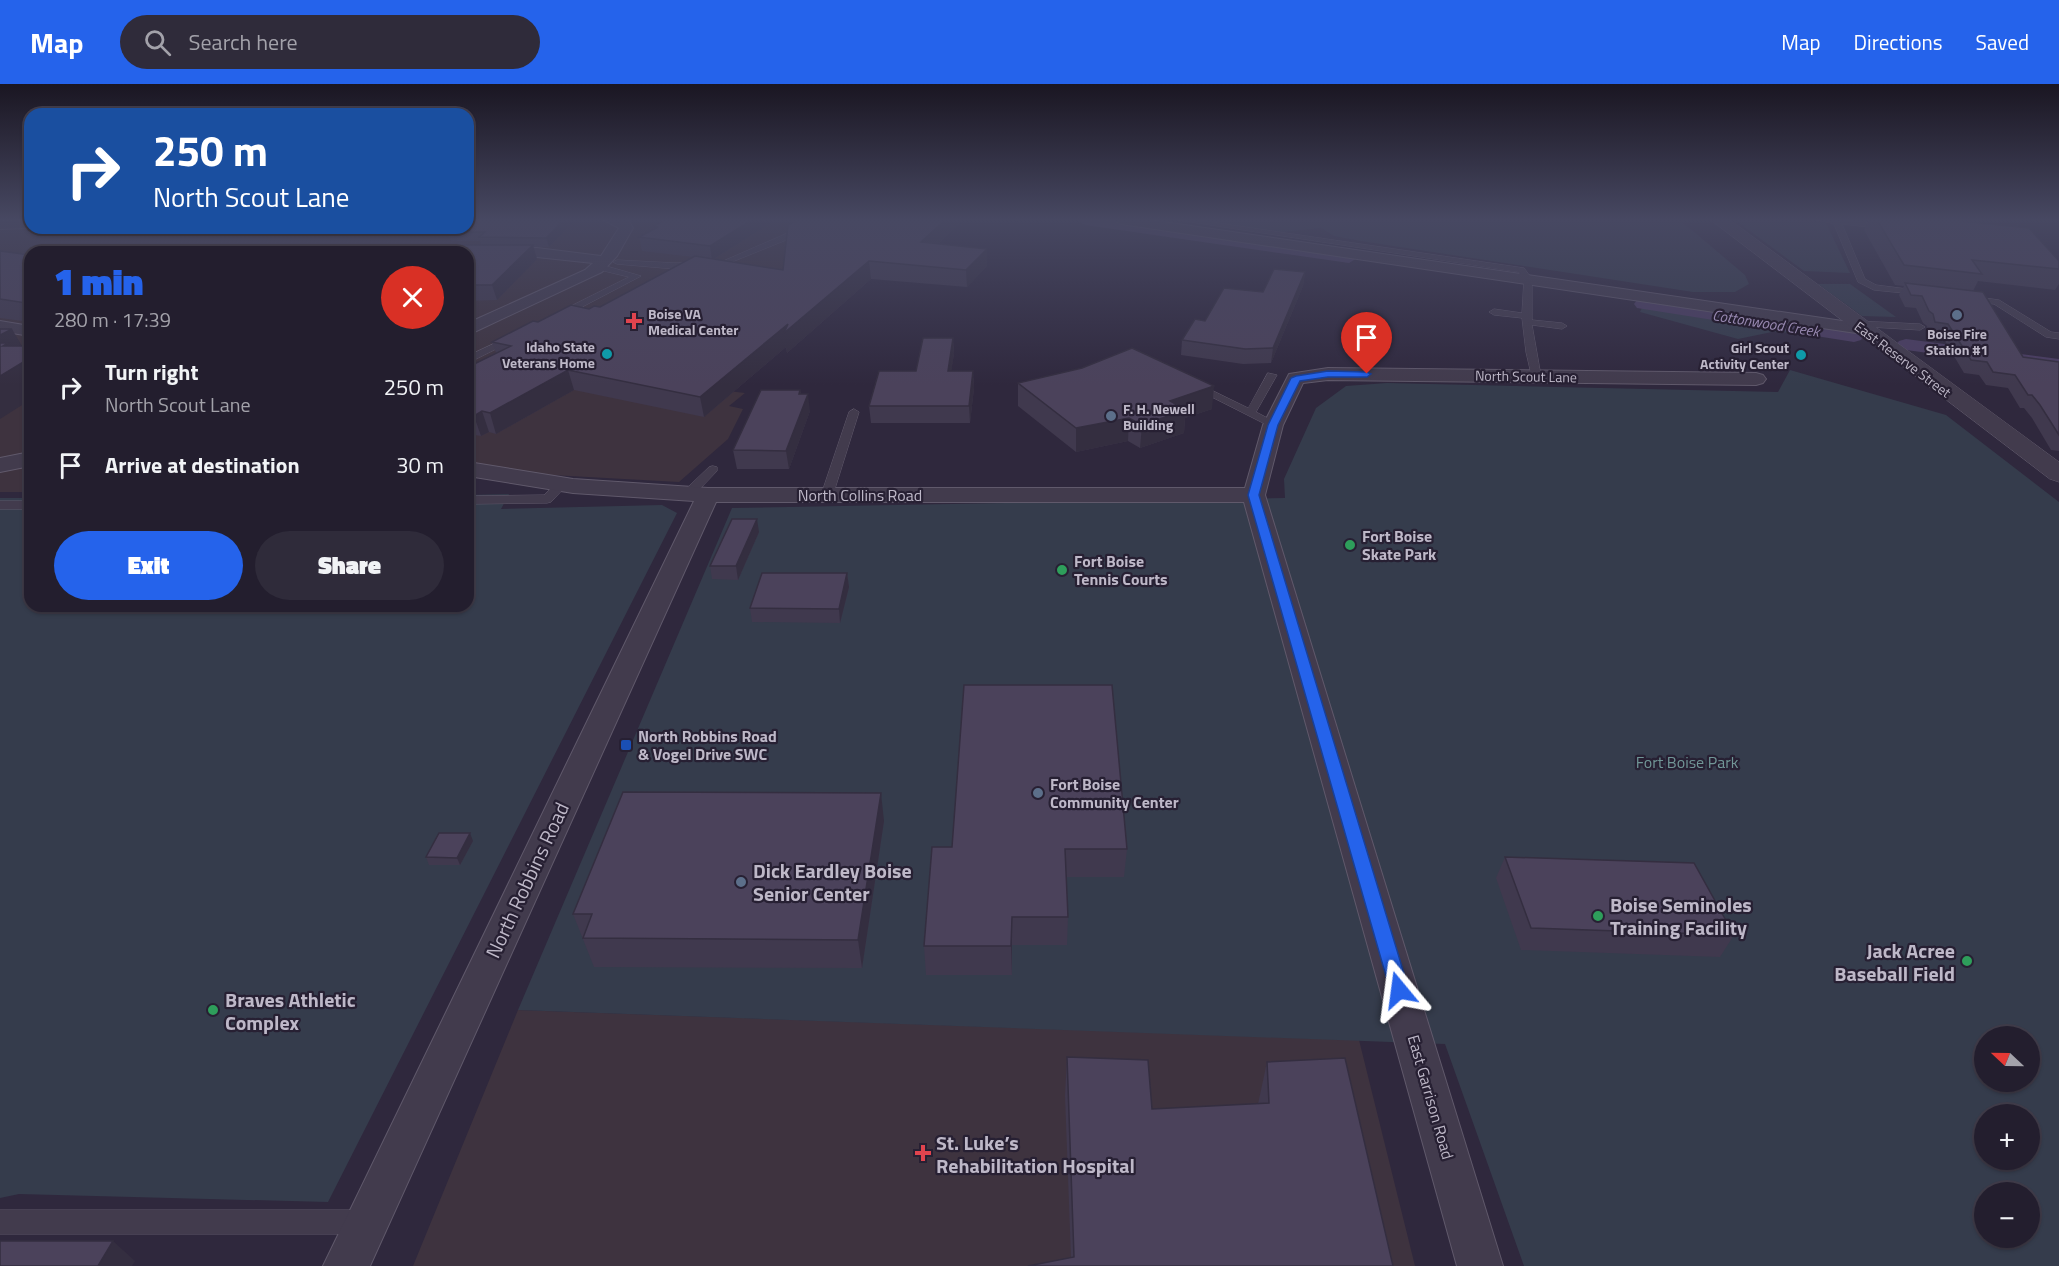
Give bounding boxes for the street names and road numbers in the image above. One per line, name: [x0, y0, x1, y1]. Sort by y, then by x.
street label: East Reserve Street: [1850, 316, 1956, 402]
street label: North Scout Lane: [1475, 365, 1577, 387]
street label: North Collins Road: [798, 483, 922, 507]
street label: North Robbins Road: [477, 797, 577, 963]
street label: East Garrison Road: [1402, 1032, 1460, 1162]

